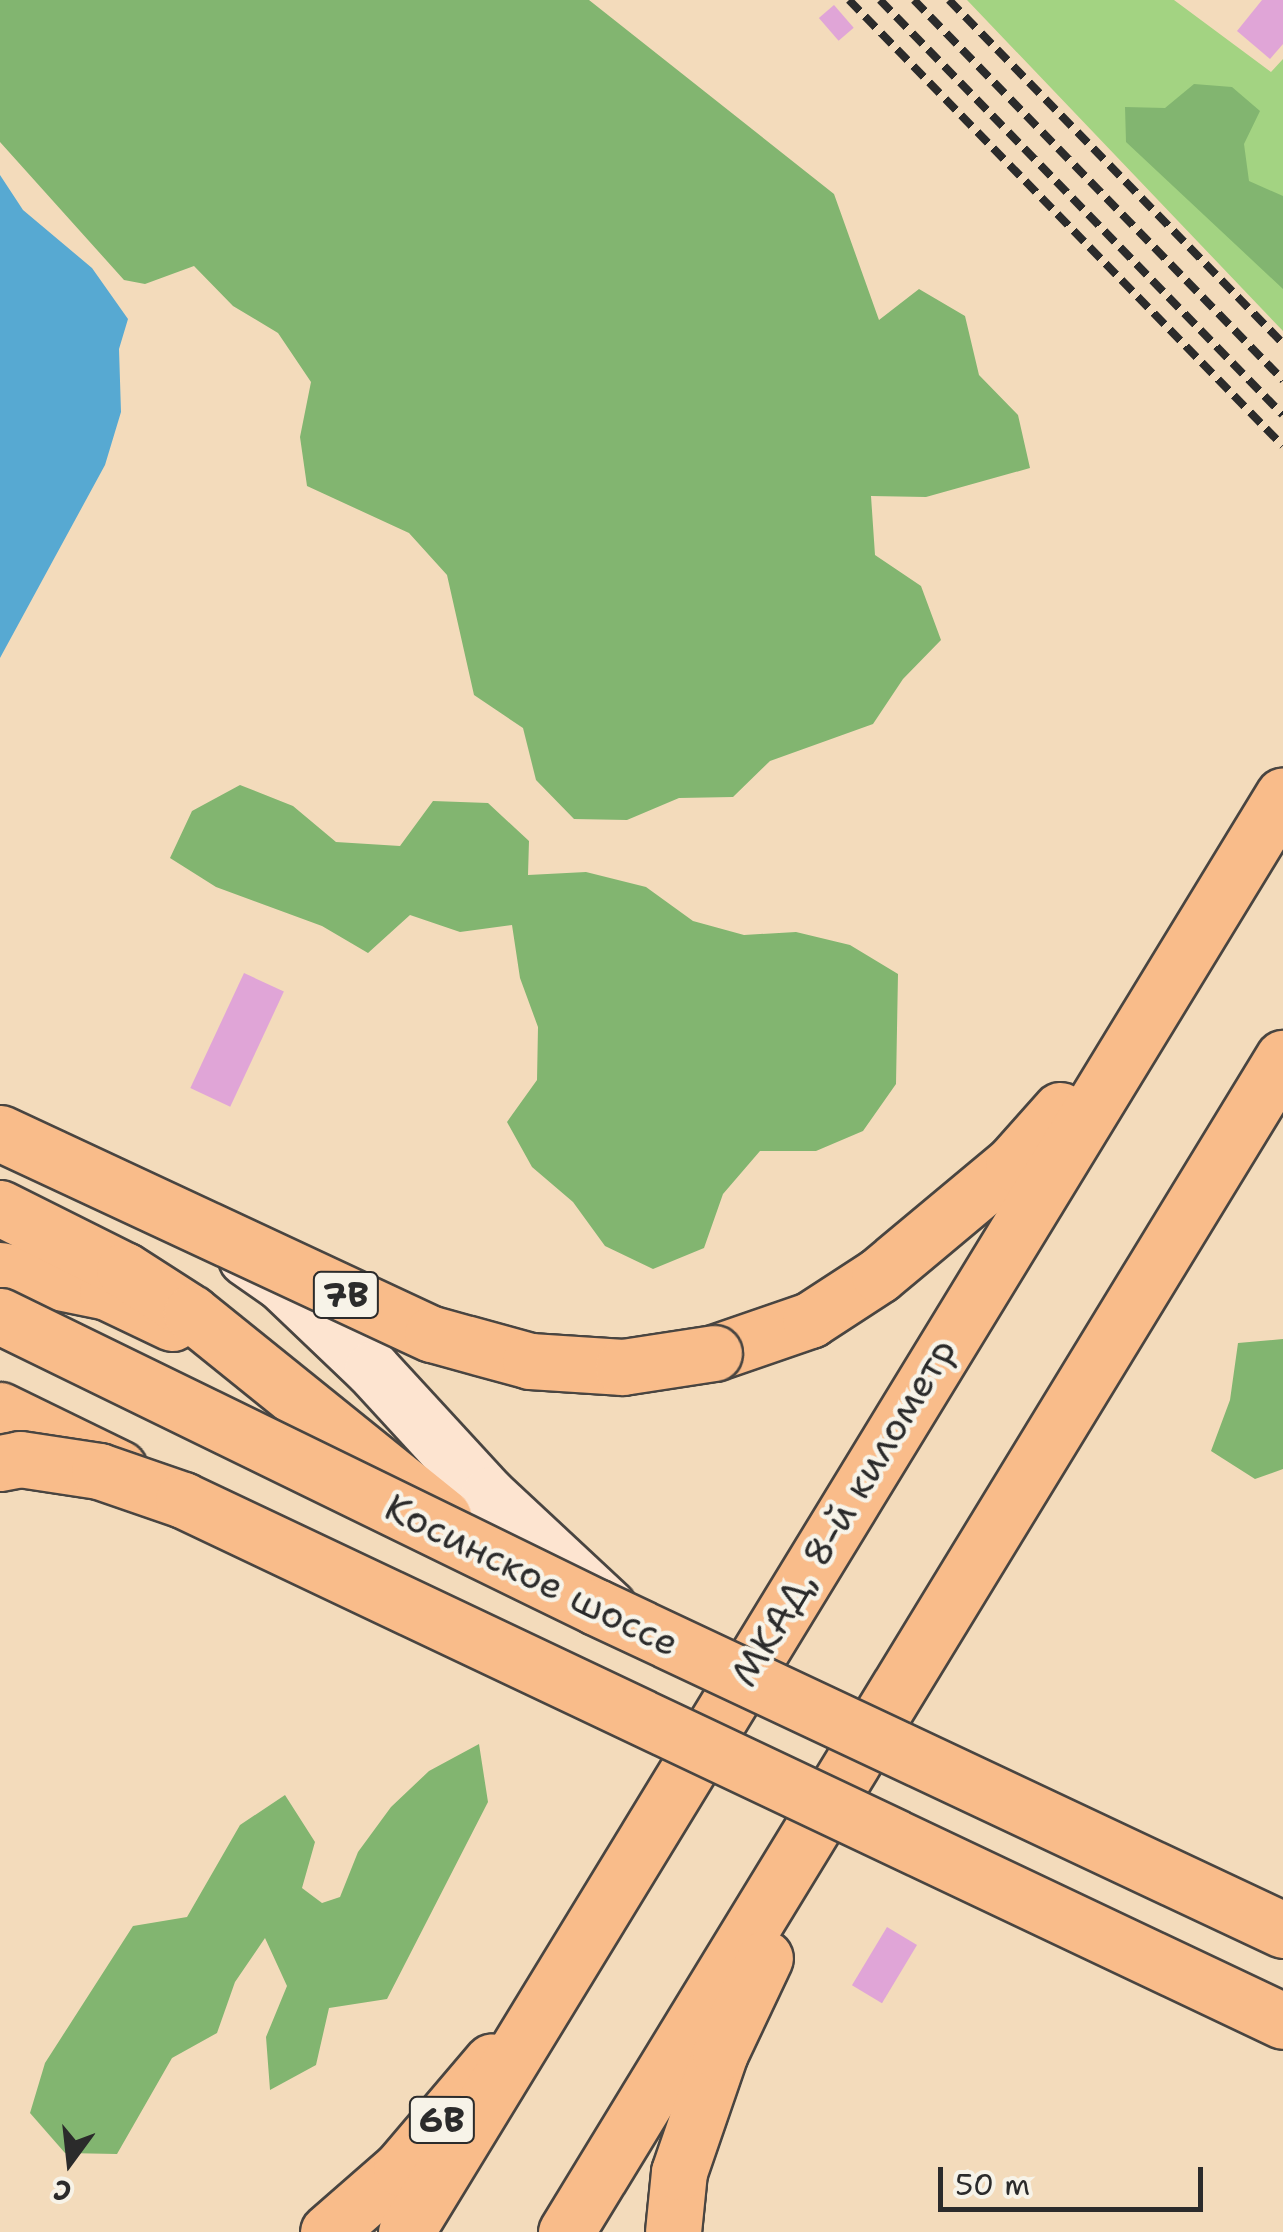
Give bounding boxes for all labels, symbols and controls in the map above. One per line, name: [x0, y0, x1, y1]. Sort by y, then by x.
road number: 7B: [311, 1265, 381, 1325]
street label: МКАД, 8-й километр: [721, 1330, 965, 1694]
street label: Косинское шоссе: [378, 1484, 686, 1666]
road number: 6B: [407, 2090, 477, 2150]
north arrow: [20, 2112, 120, 2212]
scale bar: [943, 2147, 1208, 2209]
text: 50 m: [955, 2164, 1030, 2205]
text: С: [49, 2170, 75, 2212]

